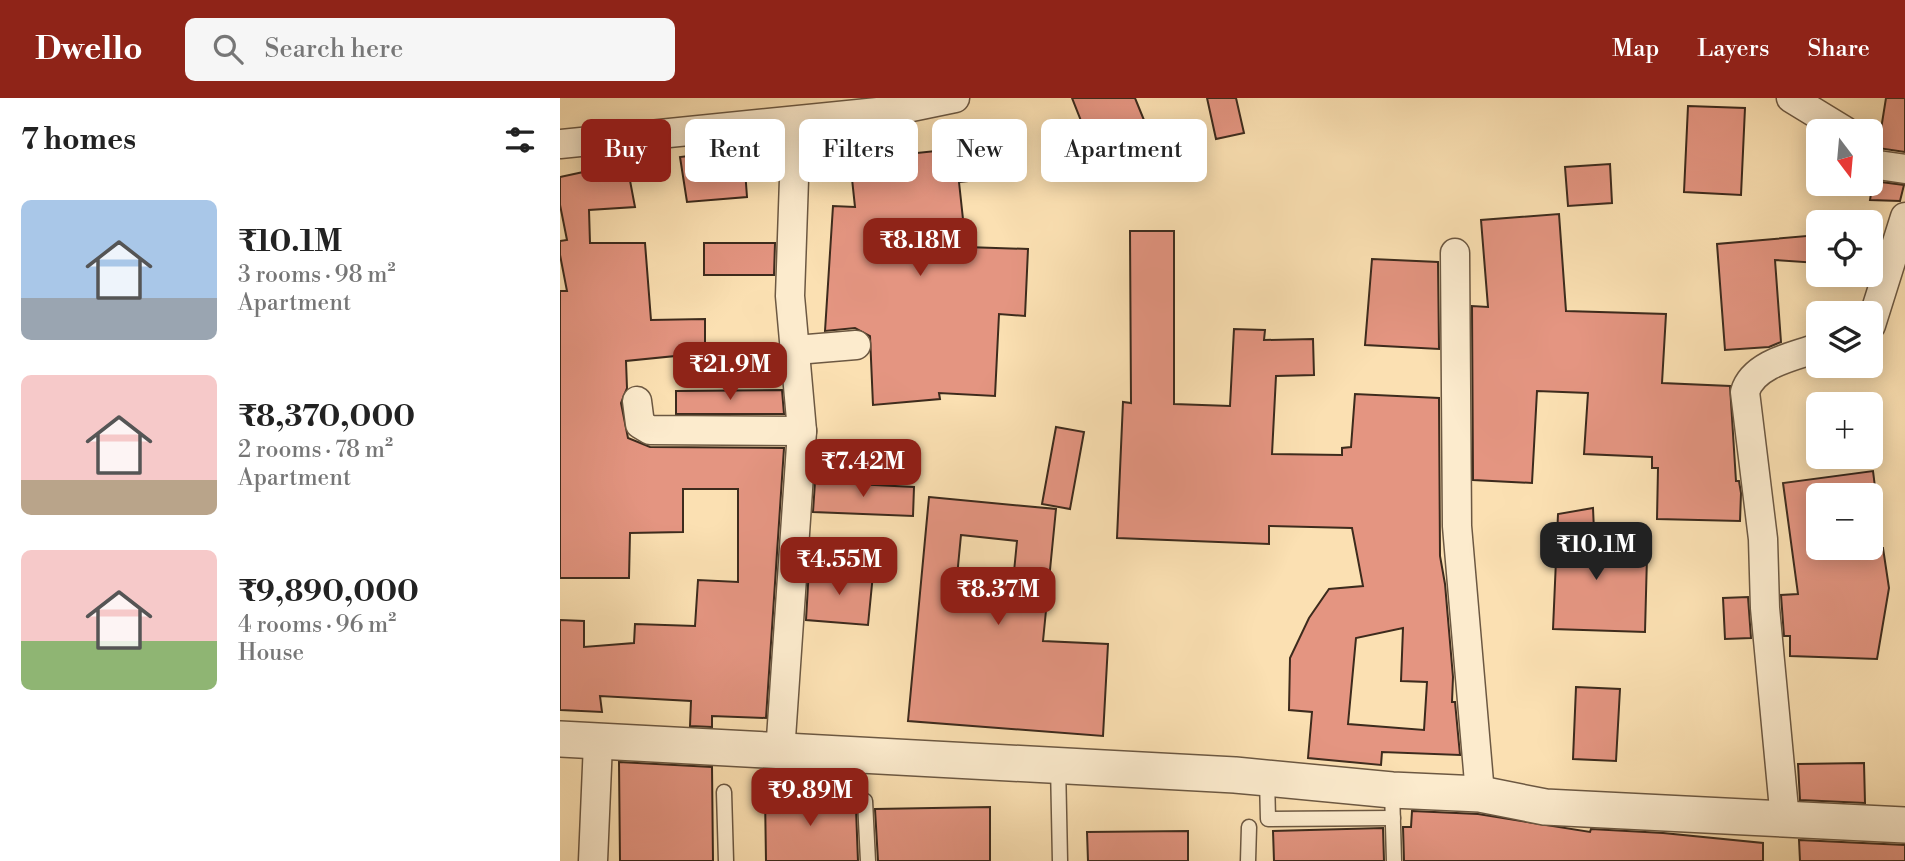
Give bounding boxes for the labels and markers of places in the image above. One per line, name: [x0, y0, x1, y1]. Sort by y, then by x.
pin: ₹8.18M: [863, 218, 977, 278]
pin: ₹21.9M: [673, 342, 787, 402]
pin: ₹7.42M: [806, 440, 920, 499]
pin: ₹10.1M: [1539, 522, 1653, 582]
pin: ₹4.55M: [782, 538, 896, 597]
pin: ₹8.37M: [941, 568, 1055, 627]
pin: ₹9.89M: [753, 768, 867, 828]

